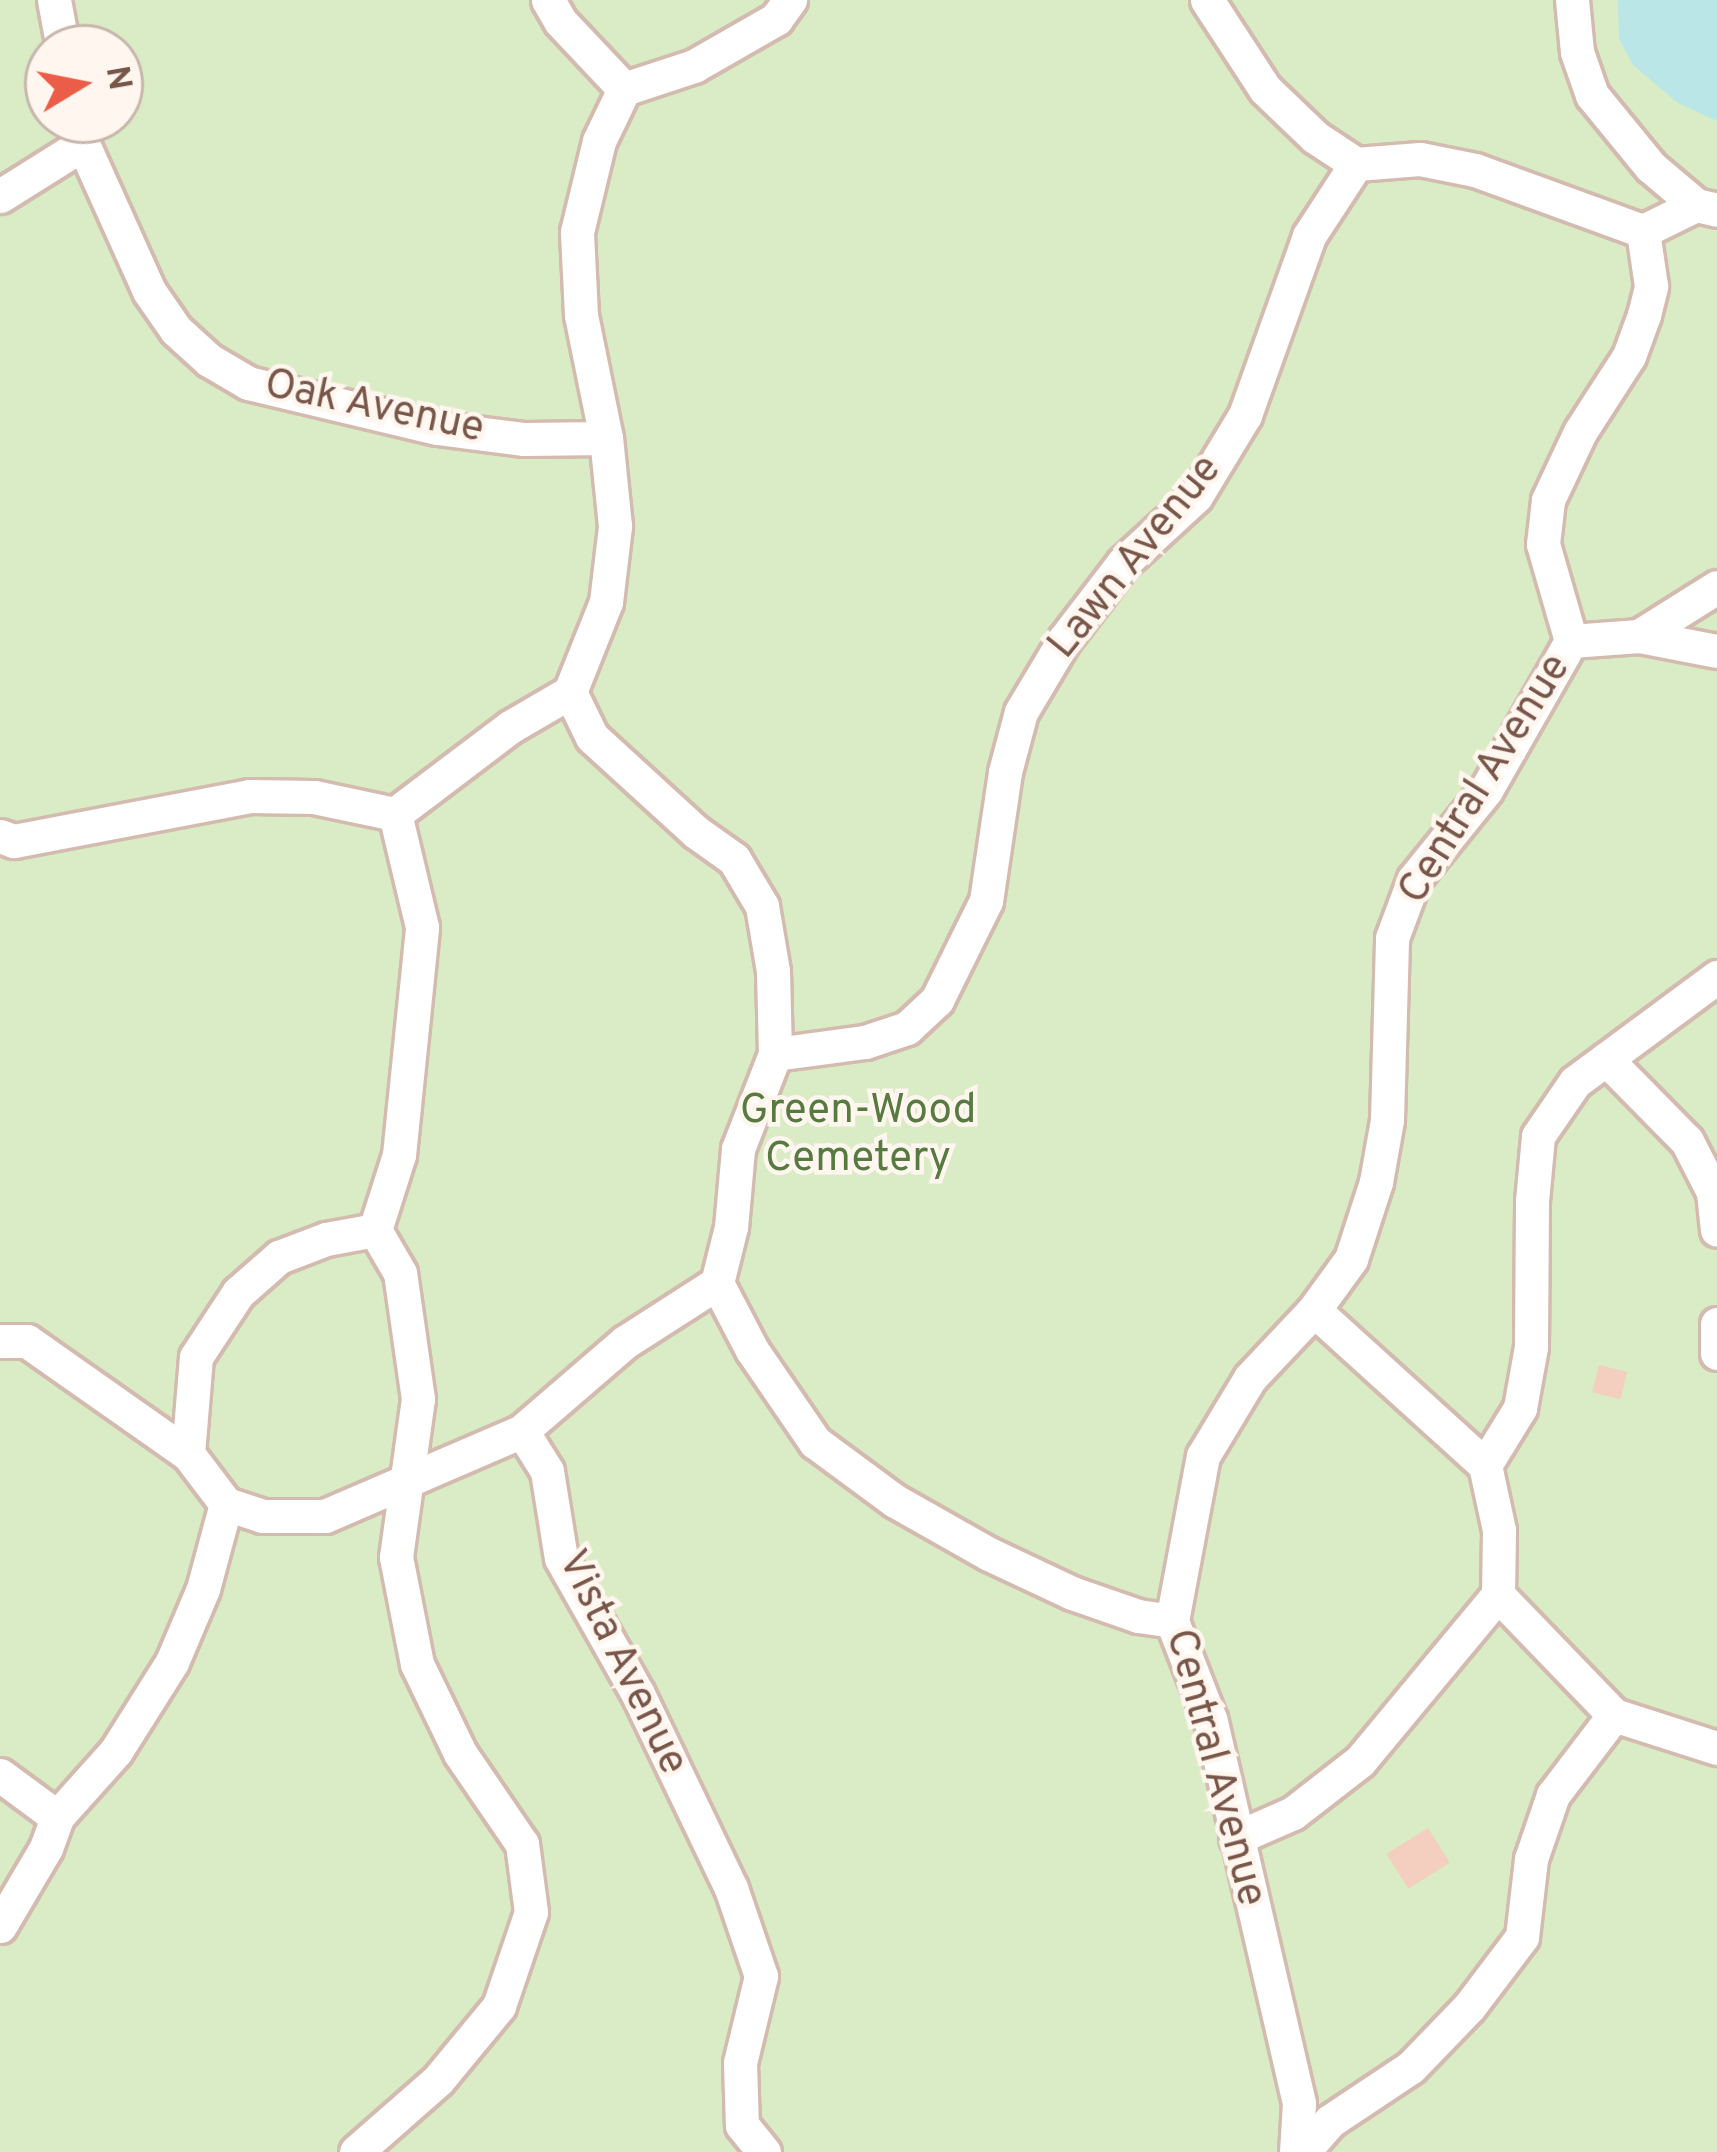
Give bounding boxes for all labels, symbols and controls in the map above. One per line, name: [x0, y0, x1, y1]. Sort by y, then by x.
north arrow: [24, 24, 144, 144]
text: N: [94, 63, 139, 94]
street label: Oak Avenue: [259, 360, 489, 456]
street label: Lawn Avenue: [1038, 445, 1234, 671]
street label: Central Avenue: [1389, 645, 1583, 915]
park label: Green-Wood Cemetery: [740, 1087, 976, 1186]
street label: Vista Avenue: [545, 1542, 697, 1784]
street label: Central Avenue: [1153, 1623, 1275, 1913]

